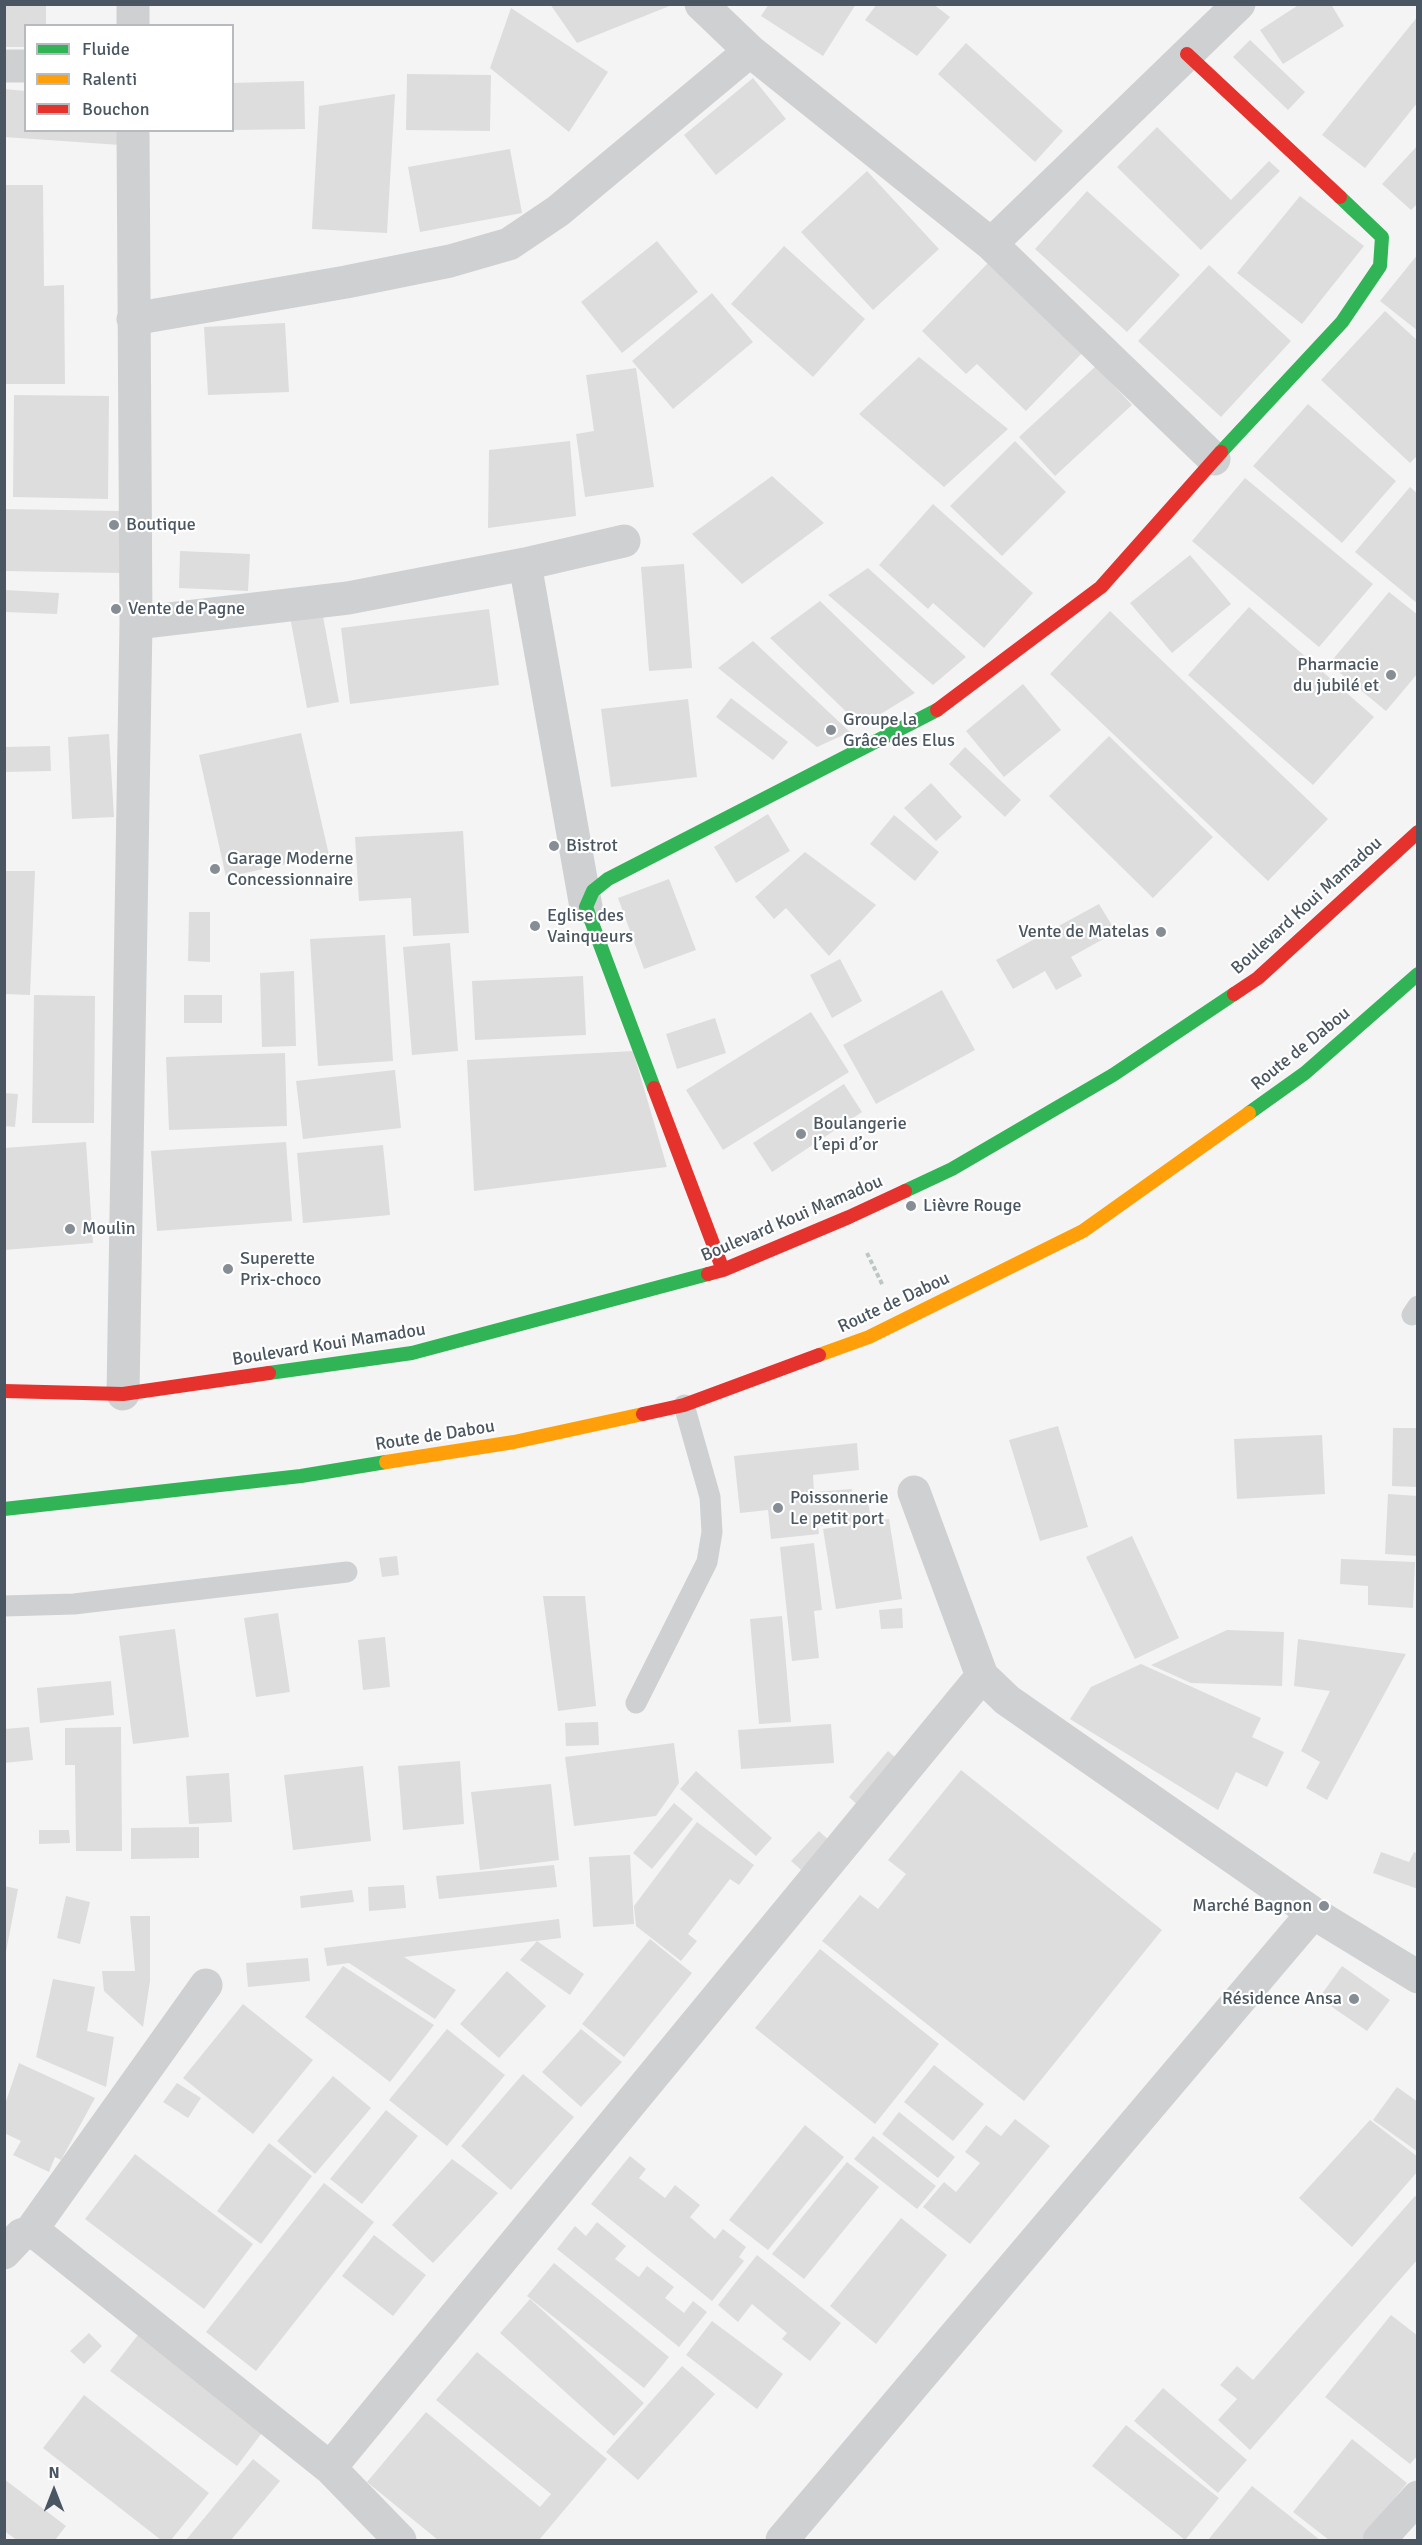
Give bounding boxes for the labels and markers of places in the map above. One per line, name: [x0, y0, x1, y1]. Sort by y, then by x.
place label: Boutique: [126, 514, 196, 536]
marker: Boutique: [107, 518, 121, 532]
place label: Vente de Pagne: [128, 598, 245, 620]
marker: Vente de Pagne: [109, 602, 123, 616]
place label: Pharmacie du jubilé et: [1293, 654, 1379, 696]
marker: Pharmacie du jubilé et: [1384, 668, 1398, 682]
place label: Groupe la Grâce des Elus: [843, 709, 955, 752]
marker: Groupe la Grâce des Elus: [824, 723, 838, 737]
place label: Bistrot: [566, 835, 618, 857]
marker: Bistrot: [547, 839, 561, 853]
place label: Garage Moderne Concessionnaire: [227, 848, 354, 890]
marker: Garage Moderne Concessionnaire: [208, 862, 222, 876]
place label: Eglise des Vainqueurs: [547, 905, 633, 948]
marker: Eglise des Vainqueurs: [528, 919, 542, 933]
place label: Vente de Matelas: [1018, 921, 1149, 943]
marker: Vente de Matelas: [1154, 925, 1168, 939]
place label: Boulangerie l’epi d’or: [813, 1113, 907, 1156]
marker: Boulangerie l’epi d’or: [794, 1127, 808, 1141]
place label: Lièvre Rouge: [923, 1195, 1021, 1217]
marker: Lièvre Rouge: [904, 1199, 918, 1213]
place label: Moulin: [82, 1218, 136, 1240]
marker: Moulin: [63, 1222, 77, 1236]
place label: Superette Prix-choco: [240, 1248, 321, 1290]
marker: Superette Prix-choco: [221, 1262, 235, 1276]
place label: Poissonnerie Le petit port: [790, 1487, 889, 1530]
marker: Poissonnerie Le petit port: [771, 1501, 785, 1515]
place label: Marché Bagnon: [1192, 1895, 1312, 1917]
marker: Marché Bagnon: [1317, 1899, 1331, 1913]
place label: Résidence Ansa: [1222, 1988, 1342, 2010]
marker: Résidence Ansa: [1347, 1992, 1361, 2006]

